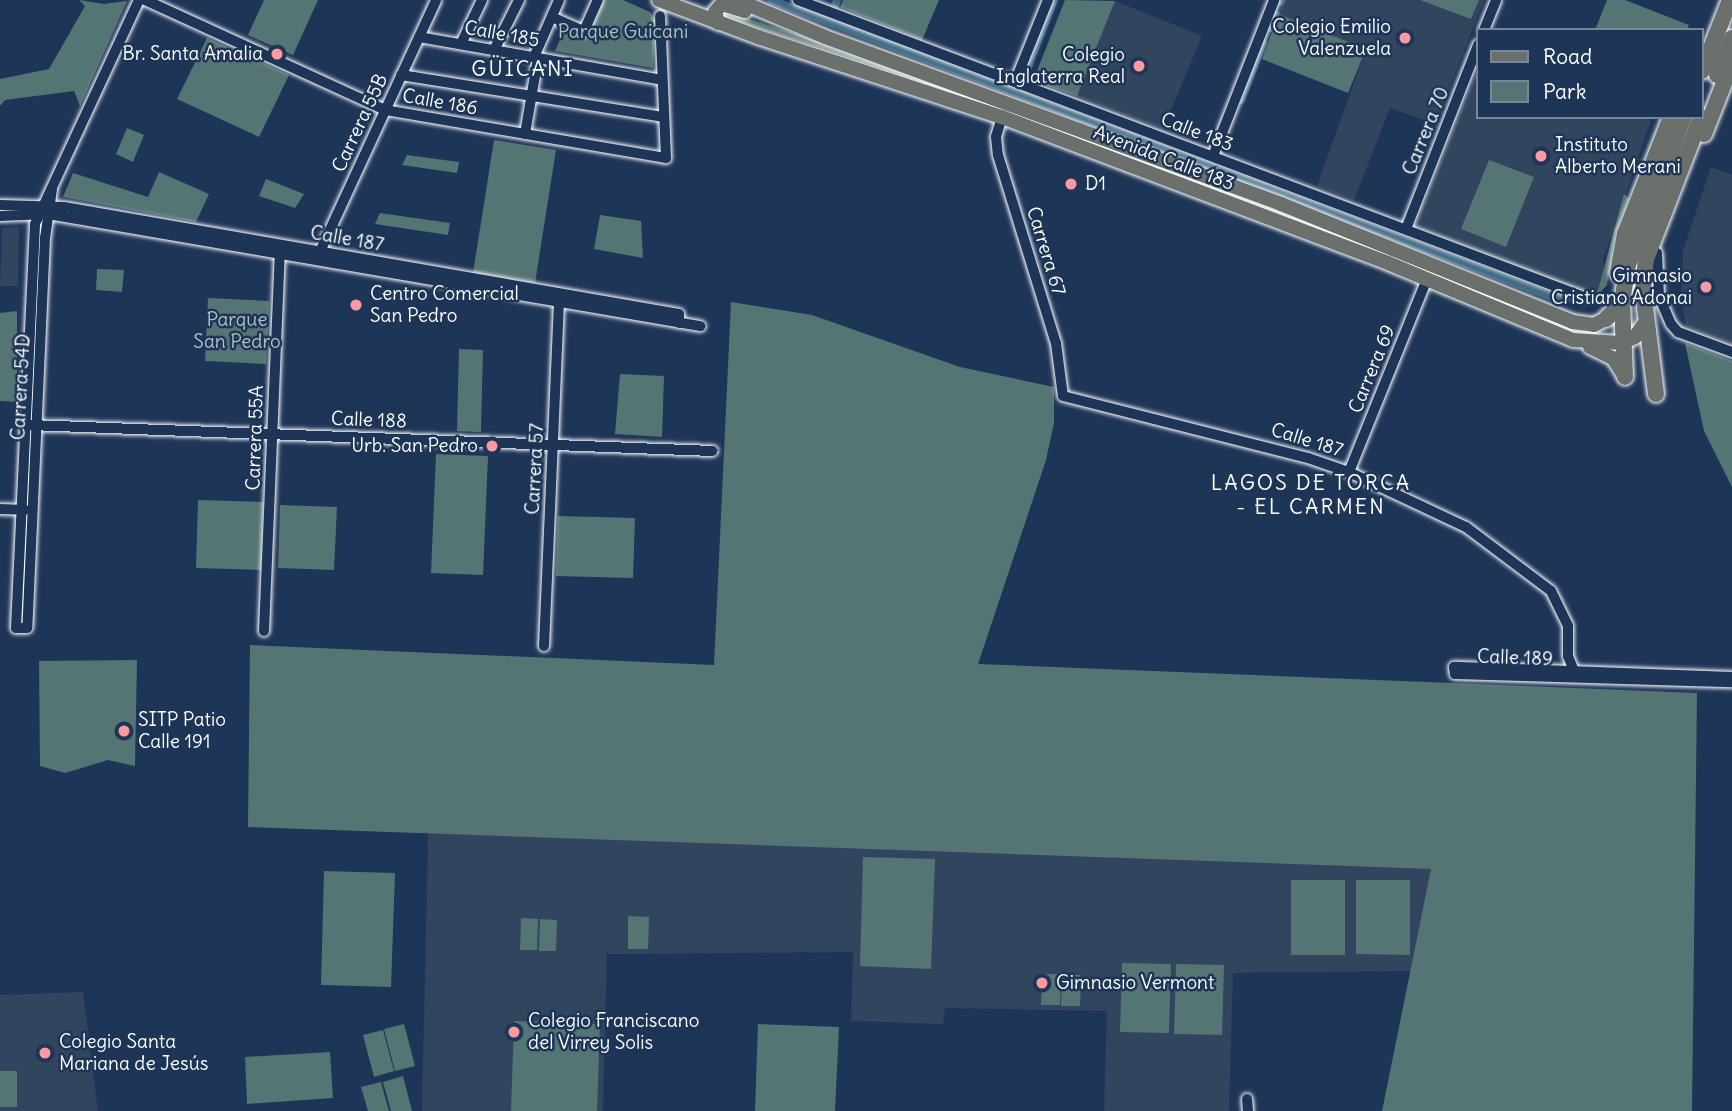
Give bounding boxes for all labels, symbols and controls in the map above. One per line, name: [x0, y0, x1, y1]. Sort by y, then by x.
street label: Calle 185: [463, 16, 541, 52]
place label: Colegio Emilio Valenzuela: [1272, 16, 1391, 60]
park label: Parque Guicani: [558, 21, 688, 43]
legend: [1476, 28, 1704, 119]
marker: Colegio Emilio Valenzuela: [1397, 30, 1413, 46]
place label: Br. Santa Amalia: [122, 43, 263, 65]
text: Road: [1543, 43, 1592, 70]
place label: Colegio Inglaterra Real: [996, 44, 1125, 88]
marker: Br. Santa Amalia: [269, 46, 285, 62]
district label: GÜICANI: [472, 56, 574, 82]
marker: Colegio Inglaterra Real: [1131, 58, 1147, 74]
street label: Carrera 55B: [327, 70, 393, 176]
text: Park: [1543, 78, 1586, 105]
street label: Calle 186: [401, 84, 479, 120]
street label: Carrera 70: [1398, 84, 1454, 178]
street label: Calle 183: [1158, 108, 1236, 156]
street label: Avenida Calle 183: [1090, 121, 1238, 195]
place label: Instituto Alberto Merani: [1555, 134, 1681, 178]
marker: Instituto Alberto Merani: [1533, 148, 1549, 164]
place label: D1: [1085, 173, 1106, 195]
marker: D1: [1063, 176, 1079, 192]
street label: Carrera 67: [1022, 204, 1070, 298]
street label: Calle 187: [308, 221, 386, 257]
place label: Gimnasio Cristiano Adonai: [1551, 265, 1692, 309]
marker: Gimnasio Cristiano Adonai: [1698, 279, 1714, 295]
place label: Centro Comercial San Pedro: [370, 283, 519, 327]
marker: Centro Comercial San Pedro: [348, 297, 364, 313]
park label: Parque San Pedro: [193, 309, 281, 353]
street label: Carrera 69: [1344, 322, 1400, 416]
street label: Carrera 54D: [7, 333, 35, 441]
street label: Carrera 55A: [242, 385, 268, 491]
street label: Calle 188: [331, 407, 407, 433]
street label: Calle 187: [1268, 418, 1346, 462]
street label: Carrera 57: [521, 423, 549, 515]
place label: Urb. San Pedro: [351, 435, 478, 457]
marker: Urb. San Pedro: [484, 438, 500, 454]
district label: LAGOS DE TORCA - EL CARMEN: [1213, 470, 1409, 520]
street label: Calle 189: [1477, 645, 1553, 671]
place label: SITP Patio Calle 191: [138, 709, 226, 753]
marker: SITP Patio Calle 191: [116, 723, 132, 739]
place label: Gimnasio Vermont: [1056, 972, 1214, 994]
marker: Gimnasio Vermont: [1034, 975, 1050, 991]
place label: Colegio Franciscano del Virrey Solis: [528, 1010, 700, 1054]
marker: Colegio Franciscano del Virrey Solis: [506, 1024, 522, 1040]
place label: Colegio Santa Mariana de Jesús: [59, 1031, 208, 1075]
marker: Colegio Santa Mariana de Jesús: [37, 1045, 53, 1061]

